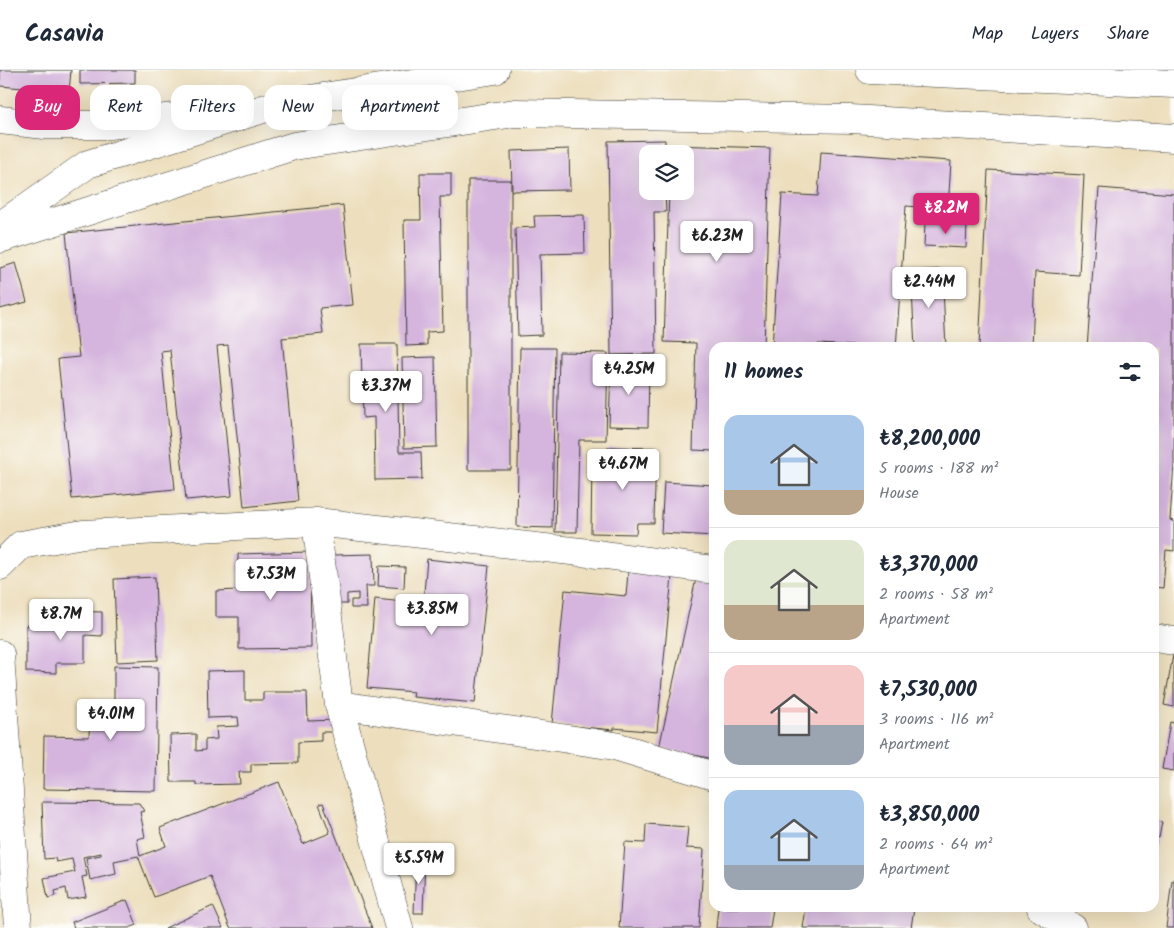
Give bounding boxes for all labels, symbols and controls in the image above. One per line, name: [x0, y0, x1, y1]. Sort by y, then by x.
text: Casavia: [25, 15, 104, 54]
text: Map: [972, 20, 1003, 49]
text: Layers: [1031, 20, 1079, 49]
text: Share: [1107, 20, 1149, 49]
chip: Buy: [15, 85, 80, 130]
chip: Rent: [90, 85, 161, 130]
chip: Filters: [171, 85, 254, 130]
chip: New: [264, 85, 332, 130]
chip: Apartment: [342, 85, 458, 130]
map controls: [639, 145, 694, 200]
button: layers: [639, 145, 694, 200]
pin: ₺8.2M: [911, 192, 981, 235]
text: ₺8.2M: [924, 196, 968, 221]
pin: ₺6.23M: [676, 220, 758, 263]
text: ₺6.23M: [691, 224, 743, 249]
pin: ₺2.44M: [888, 266, 970, 309]
text: ₺2.44M: [903, 270, 955, 295]
pin: ₺4.25M: [588, 354, 670, 396]
text: 11 homes: [724, 356, 803, 389]
text: ₺4.25M: [604, 357, 654, 382]
icon: filters: [1116, 358, 1144, 386]
pin: ₺3.37M: [345, 370, 427, 413]
text: ₺3.37M: [361, 374, 411, 399]
text: ₺8,200,000: [879, 423, 980, 456]
icon: home: [764, 435, 824, 495]
pin: ₺4.67M: [582, 448, 664, 491]
text: ₺4.67M: [598, 452, 648, 477]
text: 5 rooms · 188 m²: [879, 456, 998, 481]
text: House: [879, 481, 919, 506]
text: ₺3,370,000: [879, 549, 978, 582]
pin: ₺7.53M: [230, 558, 312, 601]
icon: home: [764, 560, 824, 620]
text: ₺7.53M: [246, 562, 296, 587]
text: 2 rooms · 58 m²: [879, 582, 993, 607]
pin: ₺3.85M: [391, 594, 473, 636]
text: ₺3.85M: [406, 597, 458, 622]
pin: ₺8.7M: [26, 598, 96, 641]
text: ₺8.7M: [40, 602, 82, 627]
text: Apartment: [879, 607, 950, 632]
text: ₺7,530,000: [879, 674, 977, 707]
icon: home: [764, 685, 824, 745]
pin: ₺4.01M: [70, 698, 152, 741]
text: ₺4.01M: [88, 702, 134, 727]
text: 3 rooms · 116 m²: [879, 707, 994, 732]
text: Apartment: [879, 732, 950, 757]
text: ₺3,850,000: [879, 799, 979, 832]
icon: home: [764, 810, 824, 870]
text: 2 rooms · 64 m²: [879, 832, 992, 857]
pin: ₺5.59M: [378, 842, 460, 885]
text: ₺5.59M: [394, 846, 444, 871]
text: Apartment: [879, 857, 950, 882]

